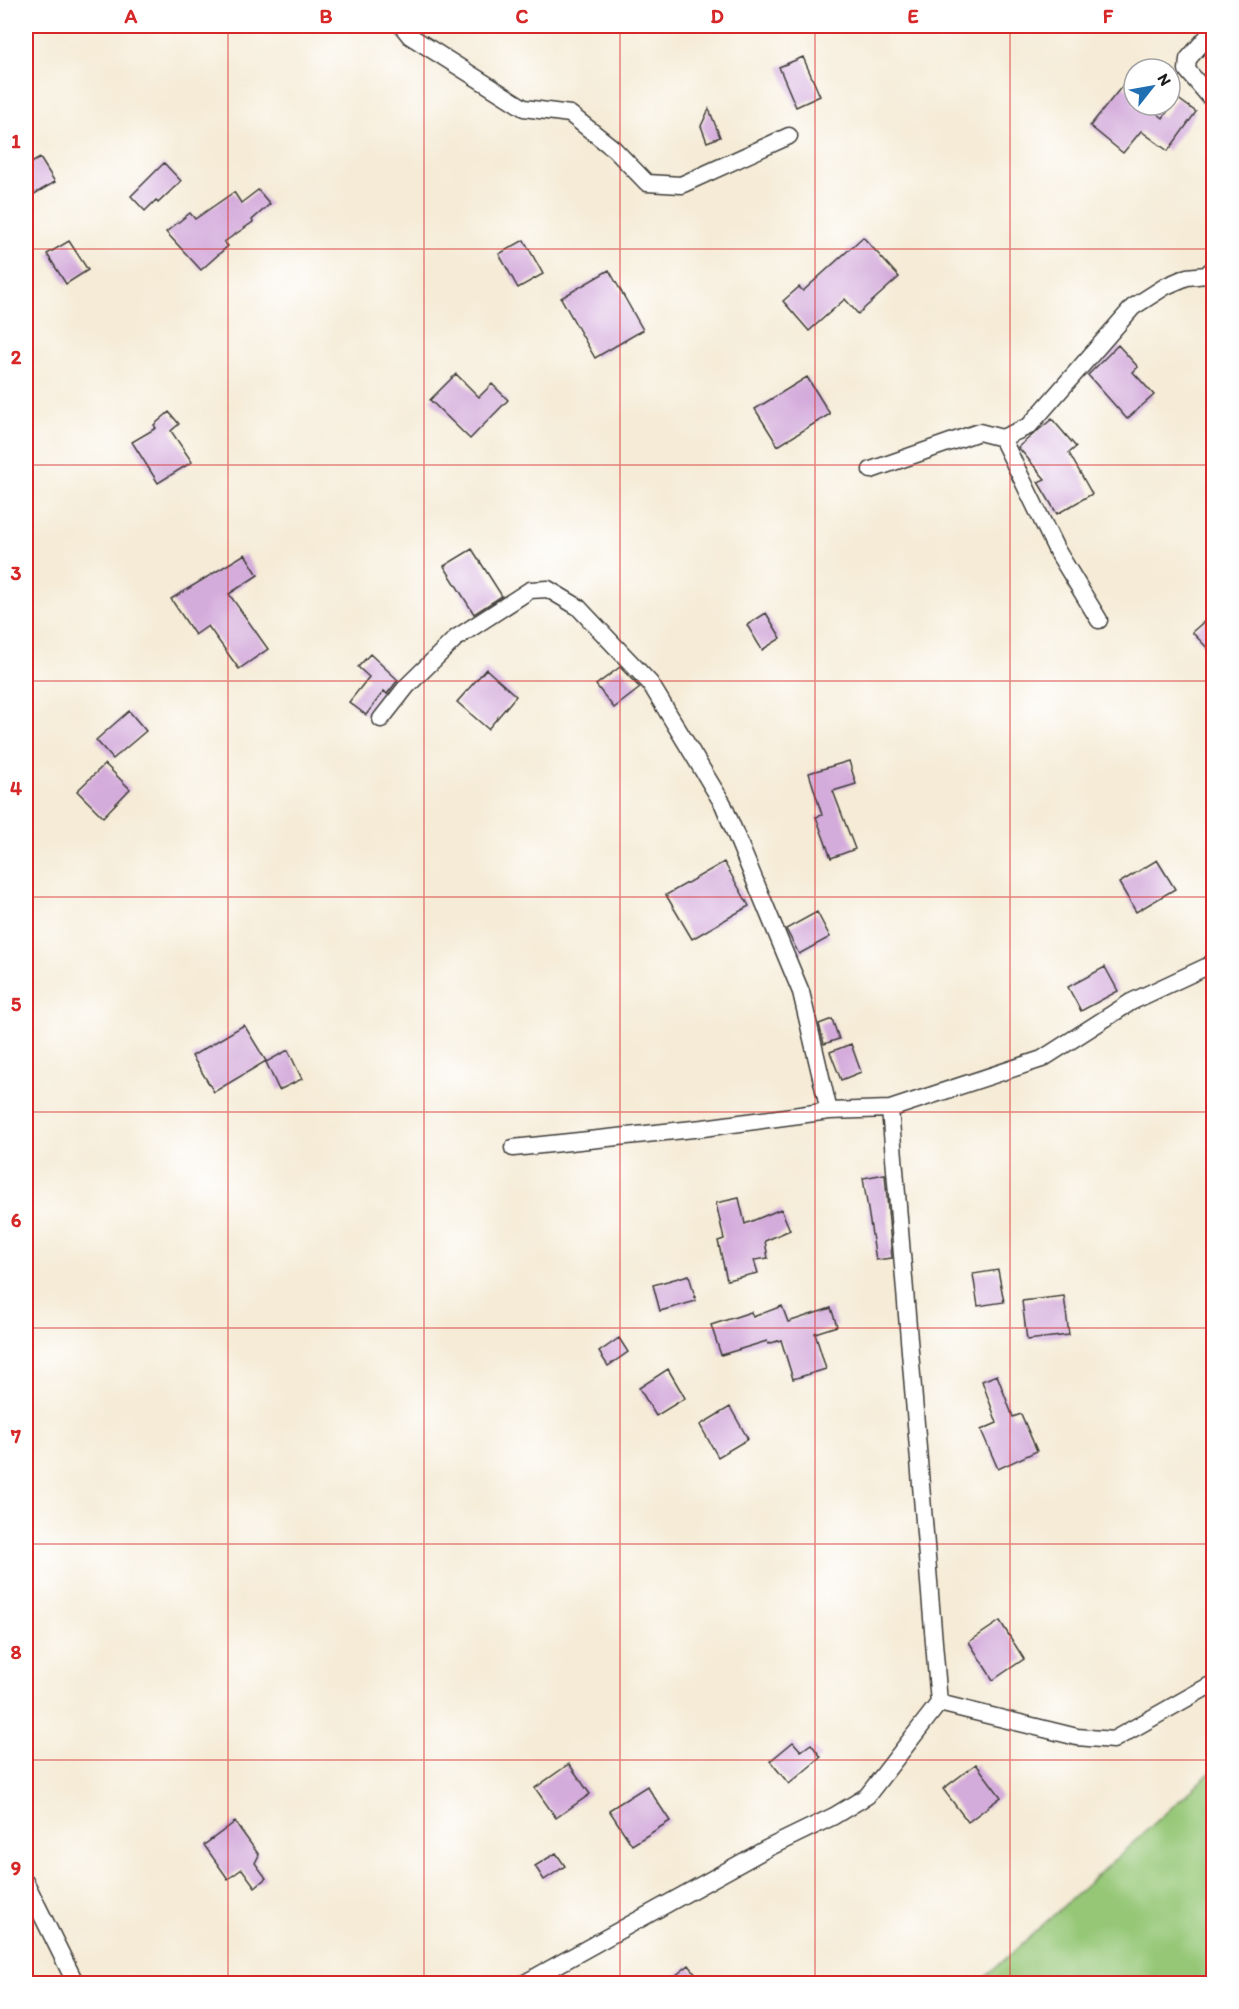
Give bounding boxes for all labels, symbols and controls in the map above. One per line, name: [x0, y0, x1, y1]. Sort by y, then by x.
text: A: [124, 4, 138, 28]
text: B: [320, 4, 333, 28]
text: C: [516, 4, 529, 28]
text: D: [710, 4, 724, 28]
text: E: [907, 4, 919, 28]
text: F: [1103, 4, 1114, 28]
north arrow: [1122, 57, 1182, 117]
text: N: [1154, 70, 1175, 89]
text: 1: [11, 129, 21, 153]
text: 2: [11, 345, 22, 369]
text: 3: [11, 561, 22, 585]
text: 4: [10, 776, 22, 800]
text: 5: [11, 992, 22, 1016]
text: 6: [11, 1208, 22, 1232]
text: 7: [10, 1424, 21, 1448]
text: 8: [11, 1640, 22, 1664]
text: 9: [11, 1856, 21, 1880]

